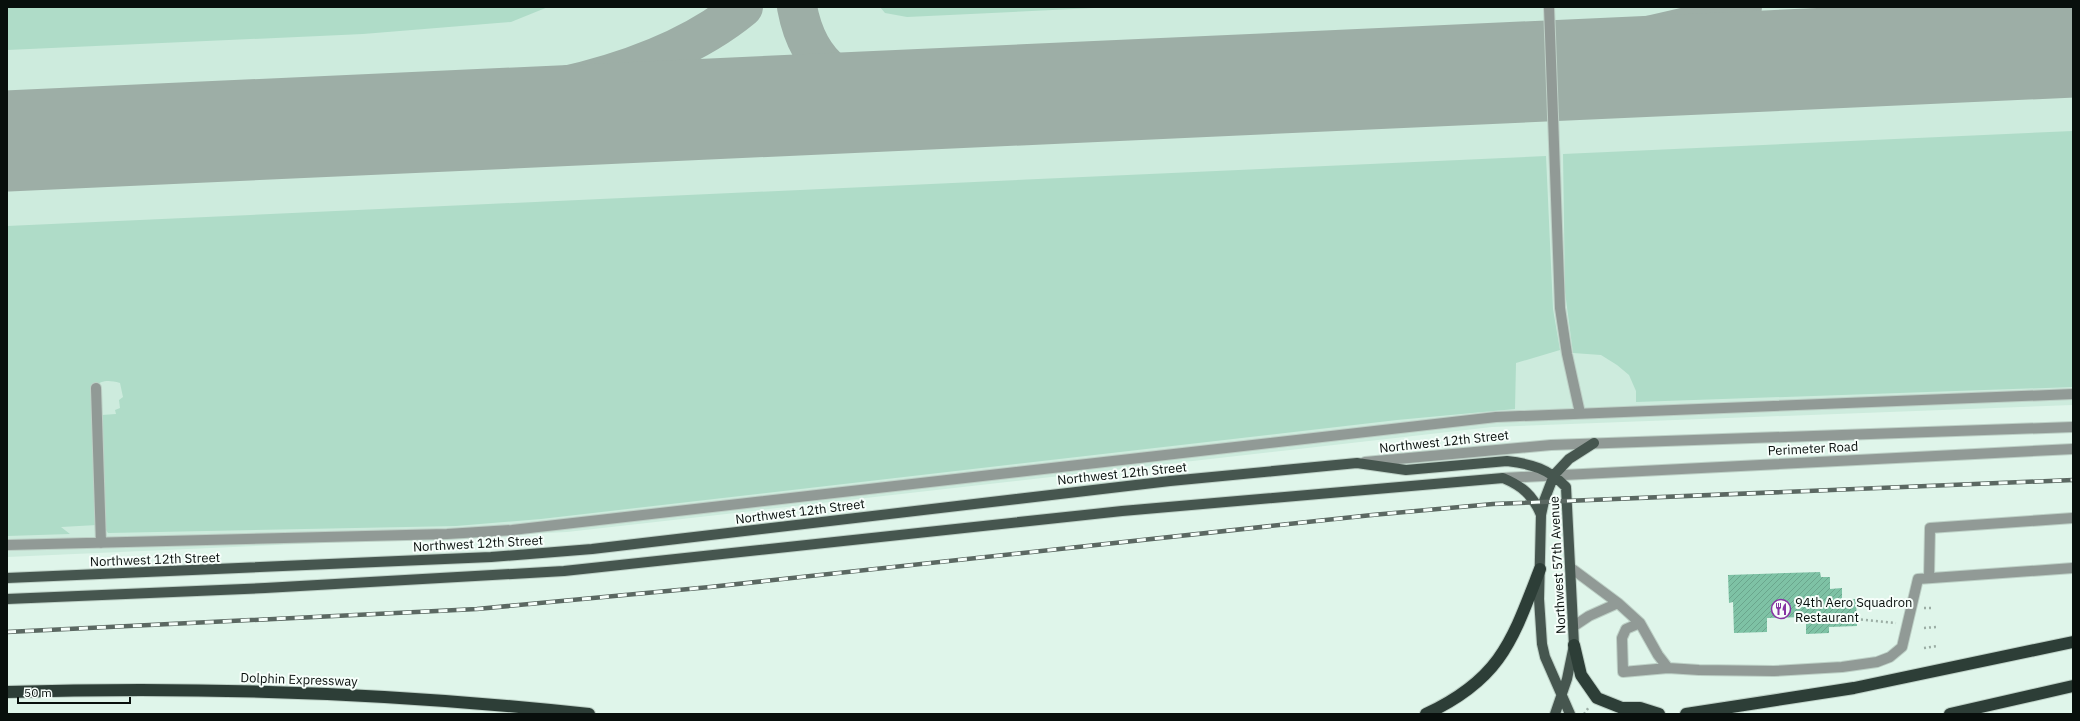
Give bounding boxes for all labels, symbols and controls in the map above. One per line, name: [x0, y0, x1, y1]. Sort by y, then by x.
street label: Northwest 12th Street: [1378, 426, 1510, 457]
street label: Perimeter Road: [1767, 438, 1859, 459]
street label: Northwest 12th Street: [1056, 458, 1188, 489]
street label: Northwest 12th Street: [734, 495, 866, 528]
street label: Northwest 57th Avenue: [1545, 496, 1570, 634]
street label: Northwest 12th Street: [412, 532, 544, 555]
street label: Northwest 12th Street: [90, 549, 220, 570]
place label: 94th Aero Squadron Restaurant: [1795, 594, 1912, 626]
restaurant icon: 94th Aero Squadron Restaurant: [1770, 598, 1792, 620]
street label: Dolphin Expressway: [240, 669, 358, 690]
scale bar: [18, 679, 130, 705]
text: 50 m: [24, 685, 52, 700]

